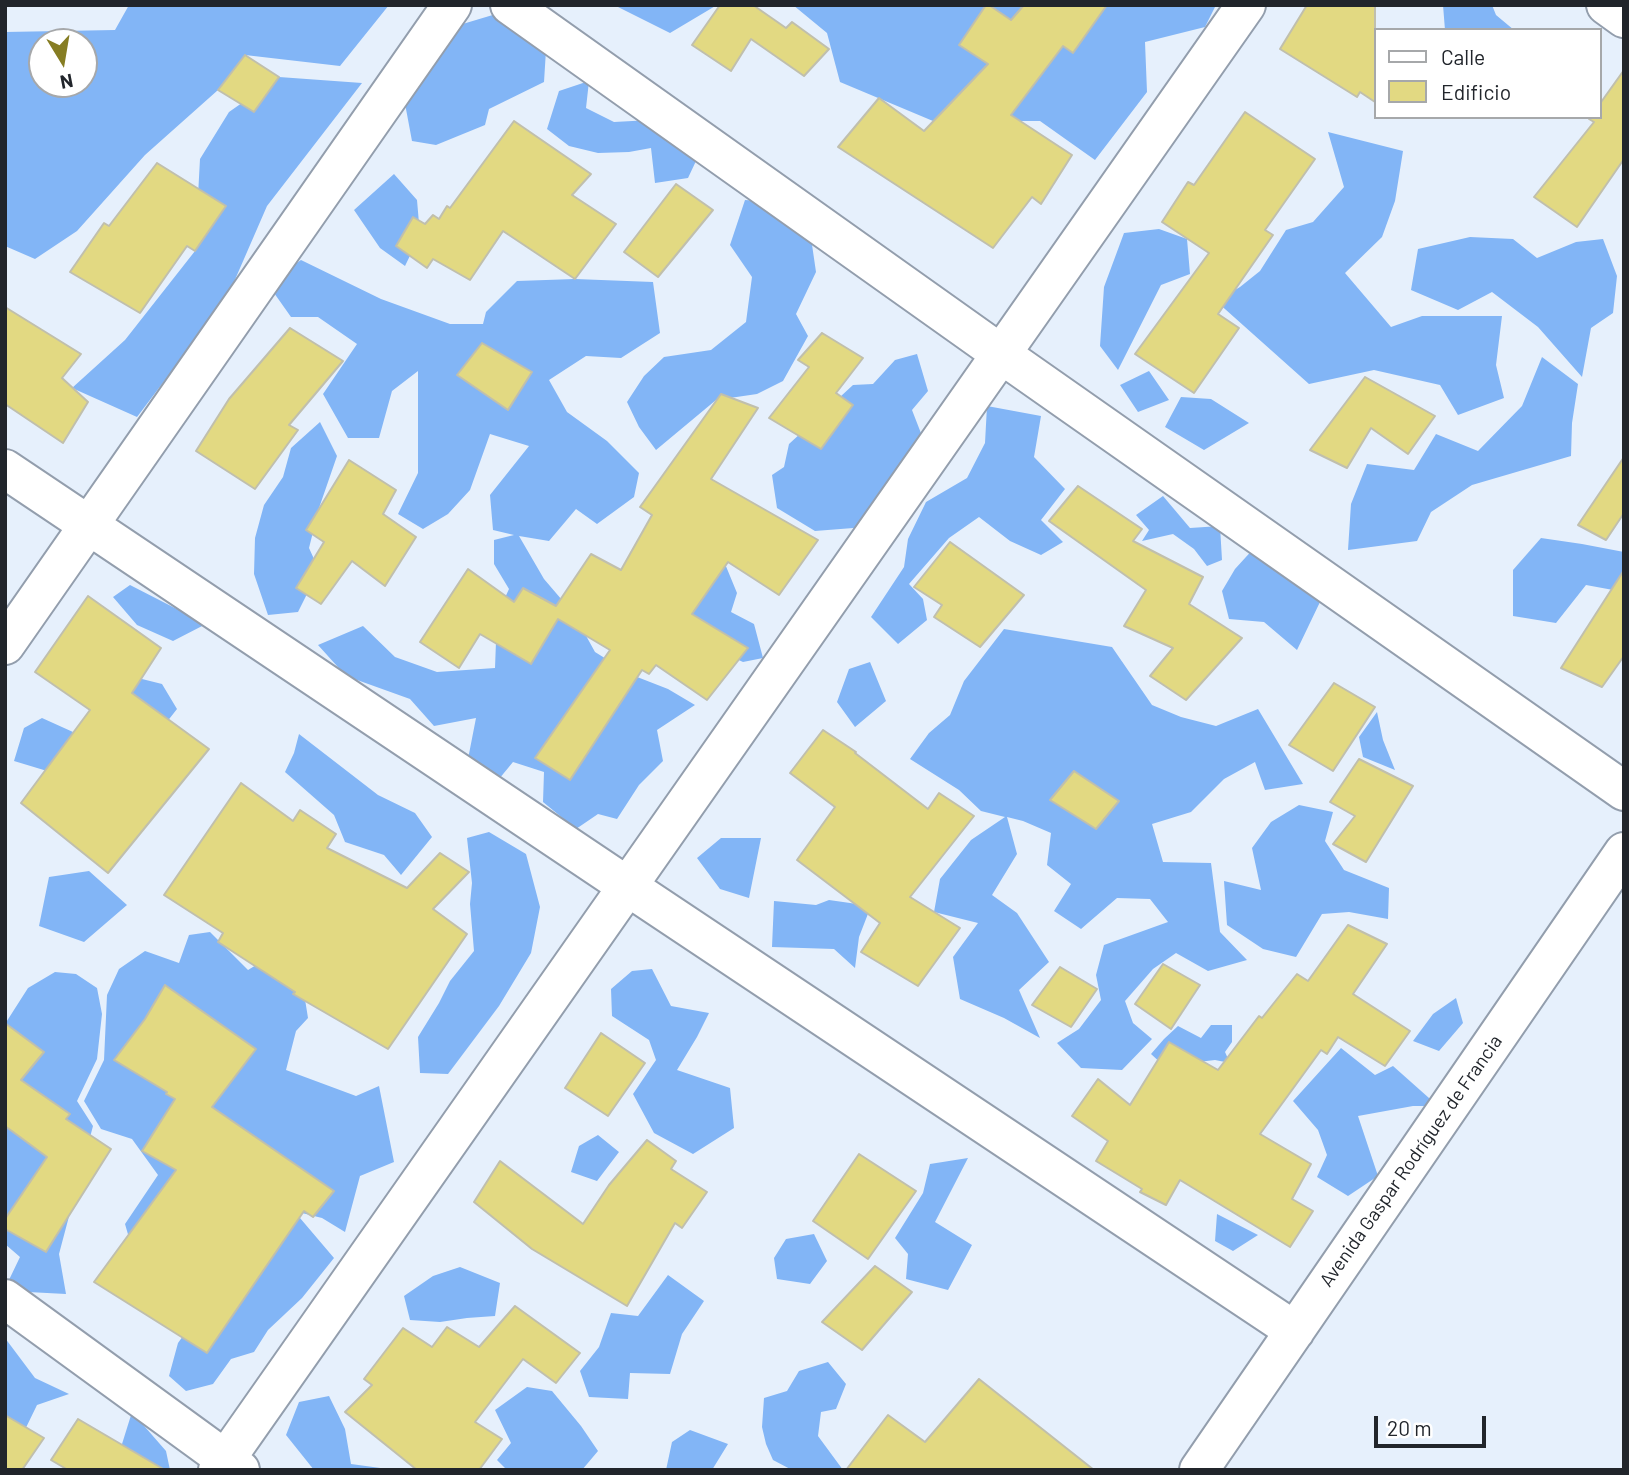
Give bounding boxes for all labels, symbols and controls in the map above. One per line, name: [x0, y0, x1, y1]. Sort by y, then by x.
north arrow: [28, 28, 98, 98]
legend: [1374, 28, 1601, 119]
text: Calle: [1441, 44, 1485, 69]
text: N: [58, 70, 75, 95]
text: Edificio: [1441, 79, 1511, 104]
street label: Avenida Gaspar Rodríguez de Francia: [1315, 1031, 1507, 1291]
scale bar: [1377, 1402, 1489, 1446]
text: 20 m: [1387, 1415, 1432, 1440]

